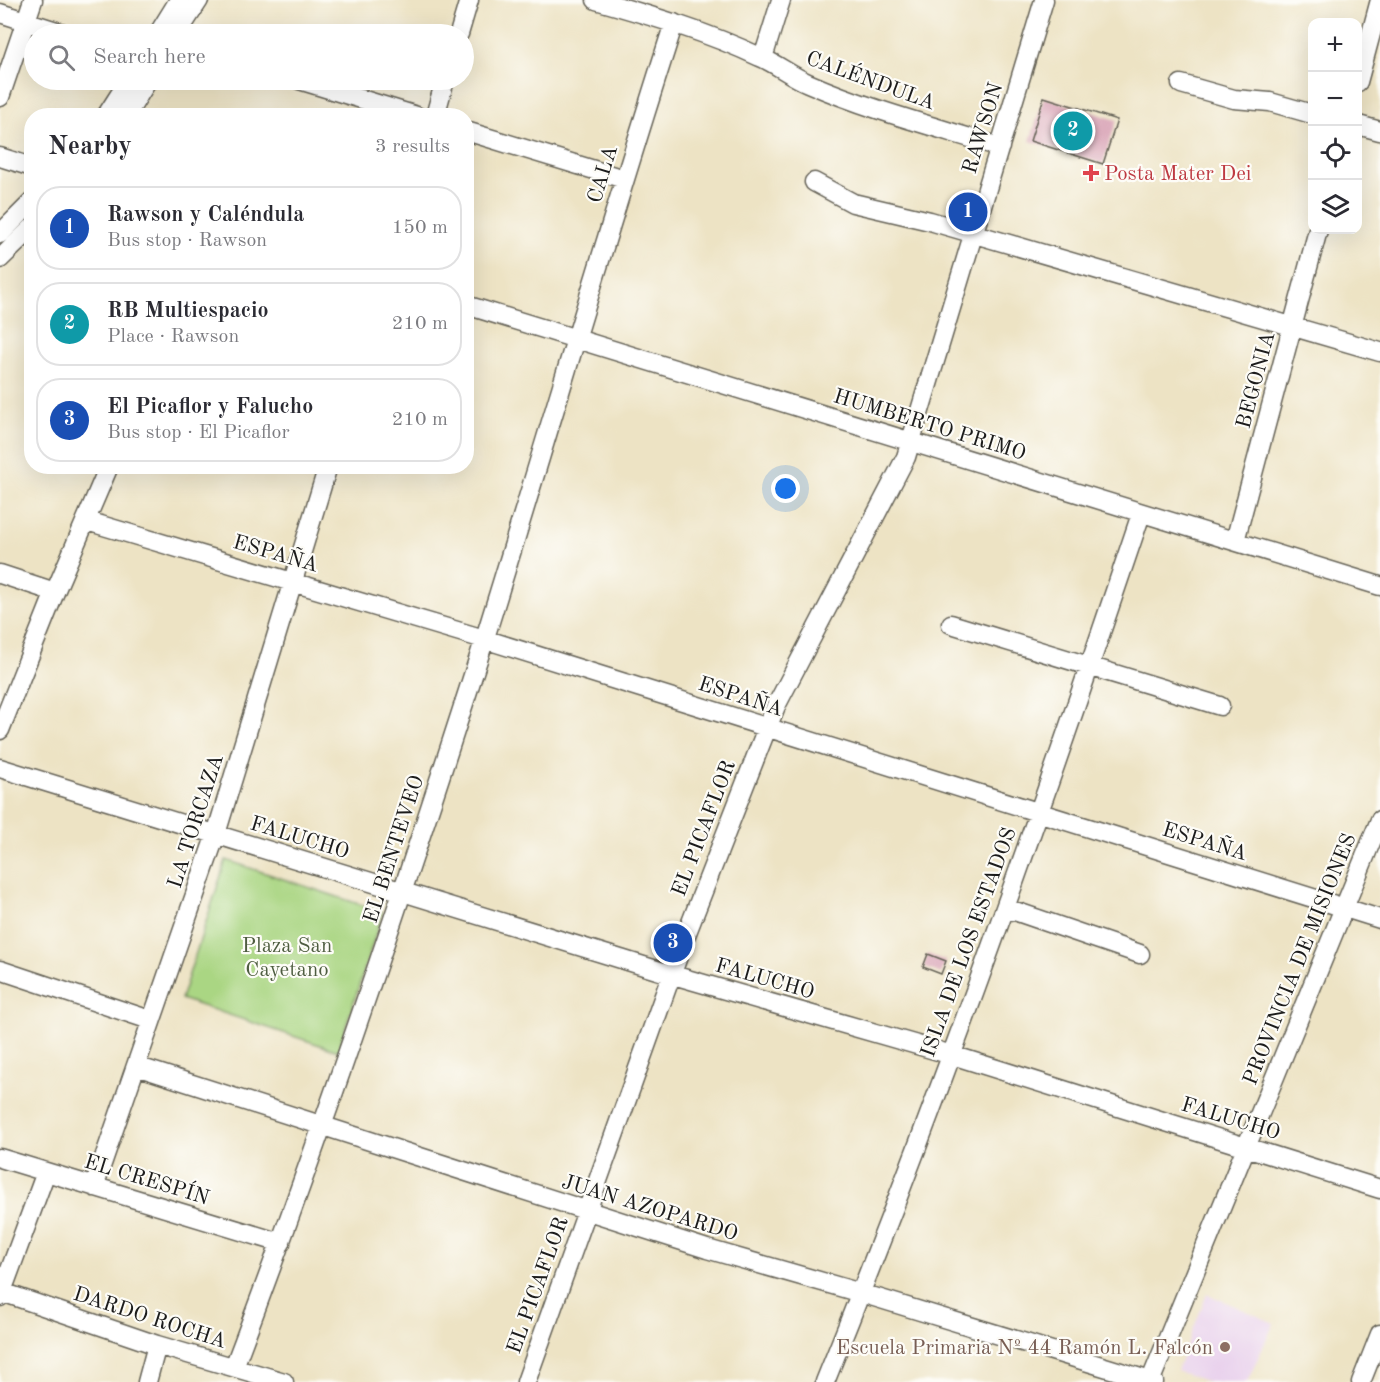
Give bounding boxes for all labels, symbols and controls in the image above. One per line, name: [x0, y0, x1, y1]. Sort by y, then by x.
map controls: [1308, 18, 1362, 234]
button: +: [1308, 18, 1362, 72]
search box: [24, 24, 474, 90]
icon: search: [45, 41, 78, 74]
street label: CALÉNDULA: [803, 45, 939, 114]
text: Search here: [93, 46, 206, 68]
button: −: [1308, 72, 1362, 126]
street label: RAWSON: [960, 80, 1007, 176]
pin: 2: [1054, 108, 1092, 154]
button: locate: [1308, 126, 1362, 180]
text: Nearby: [48, 134, 132, 160]
text: 3 results: [375, 137, 450, 157]
street label: CALA: [585, 143, 622, 206]
marker: Posta Mater Dei: [1082, 164, 1100, 182]
place label: Posta Mater Dei: [1104, 164, 1252, 185]
button: layers: [1308, 180, 1362, 234]
pin: 1: [948, 190, 988, 234]
text: Rawson y Caléndula: [107, 204, 304, 226]
text: 1: [64, 218, 75, 238]
text: 150 m: [392, 218, 448, 238]
text: Bus stop · Rawson: [107, 231, 267, 251]
text: RB Multiespacio: [107, 300, 269, 322]
text: 2: [64, 314, 75, 334]
text: 210 m: [392, 314, 448, 334]
text: Place · Rawson: [107, 327, 239, 347]
street label: BEGONIA: [1233, 330, 1279, 431]
street label: HUMBERTO PRIMO: [831, 386, 1028, 465]
text: El Picaflor y Falucho: [107, 396, 313, 418]
text: 3: [64, 410, 75, 430]
text: 210 m: [392, 410, 448, 430]
text: Bus stop · El Picaflor: [107, 423, 290, 443]
your location: [771, 474, 800, 503]
street label: ESPAÑA: [230, 527, 322, 577]
street label: ESPAÑA: [696, 669, 787, 721]
street label: LA TORCAZA: [165, 752, 228, 891]
street label: EL PICAFLOR: [669, 758, 740, 900]
street label: EL BENTEVEO: [361, 773, 428, 926]
street label: FALUCHO: [248, 813, 352, 863]
street label: ESPAÑA: [1159, 815, 1251, 865]
street label: ISLA DE LOS ESTADOS: [918, 825, 1021, 1060]
street label: PROVINCIA DE MISIONES: [1240, 831, 1361, 1088]
pin: 3: [654, 920, 692, 966]
park label: Plaza San Cayetano: [242, 936, 332, 981]
street label: FALUCHO: [713, 955, 817, 1004]
street label: FALUCHO: [1179, 1094, 1283, 1144]
street label: EL CRESPÍN: [81, 1148, 213, 1209]
street label: JUAN AZOPARDO: [559, 1172, 740, 1245]
street label: EL PICAFLOR: [504, 1214, 573, 1357]
street label: DARDO ROCHA: [70, 1284, 229, 1353]
place label: Escuela Primaria Nº 44 Ramón L. Falcón: [836, 1338, 1213, 1359]
marker: Escuela Primaria Nº 44 Ramón L. Falcón: [1218, 1340, 1232, 1354]

